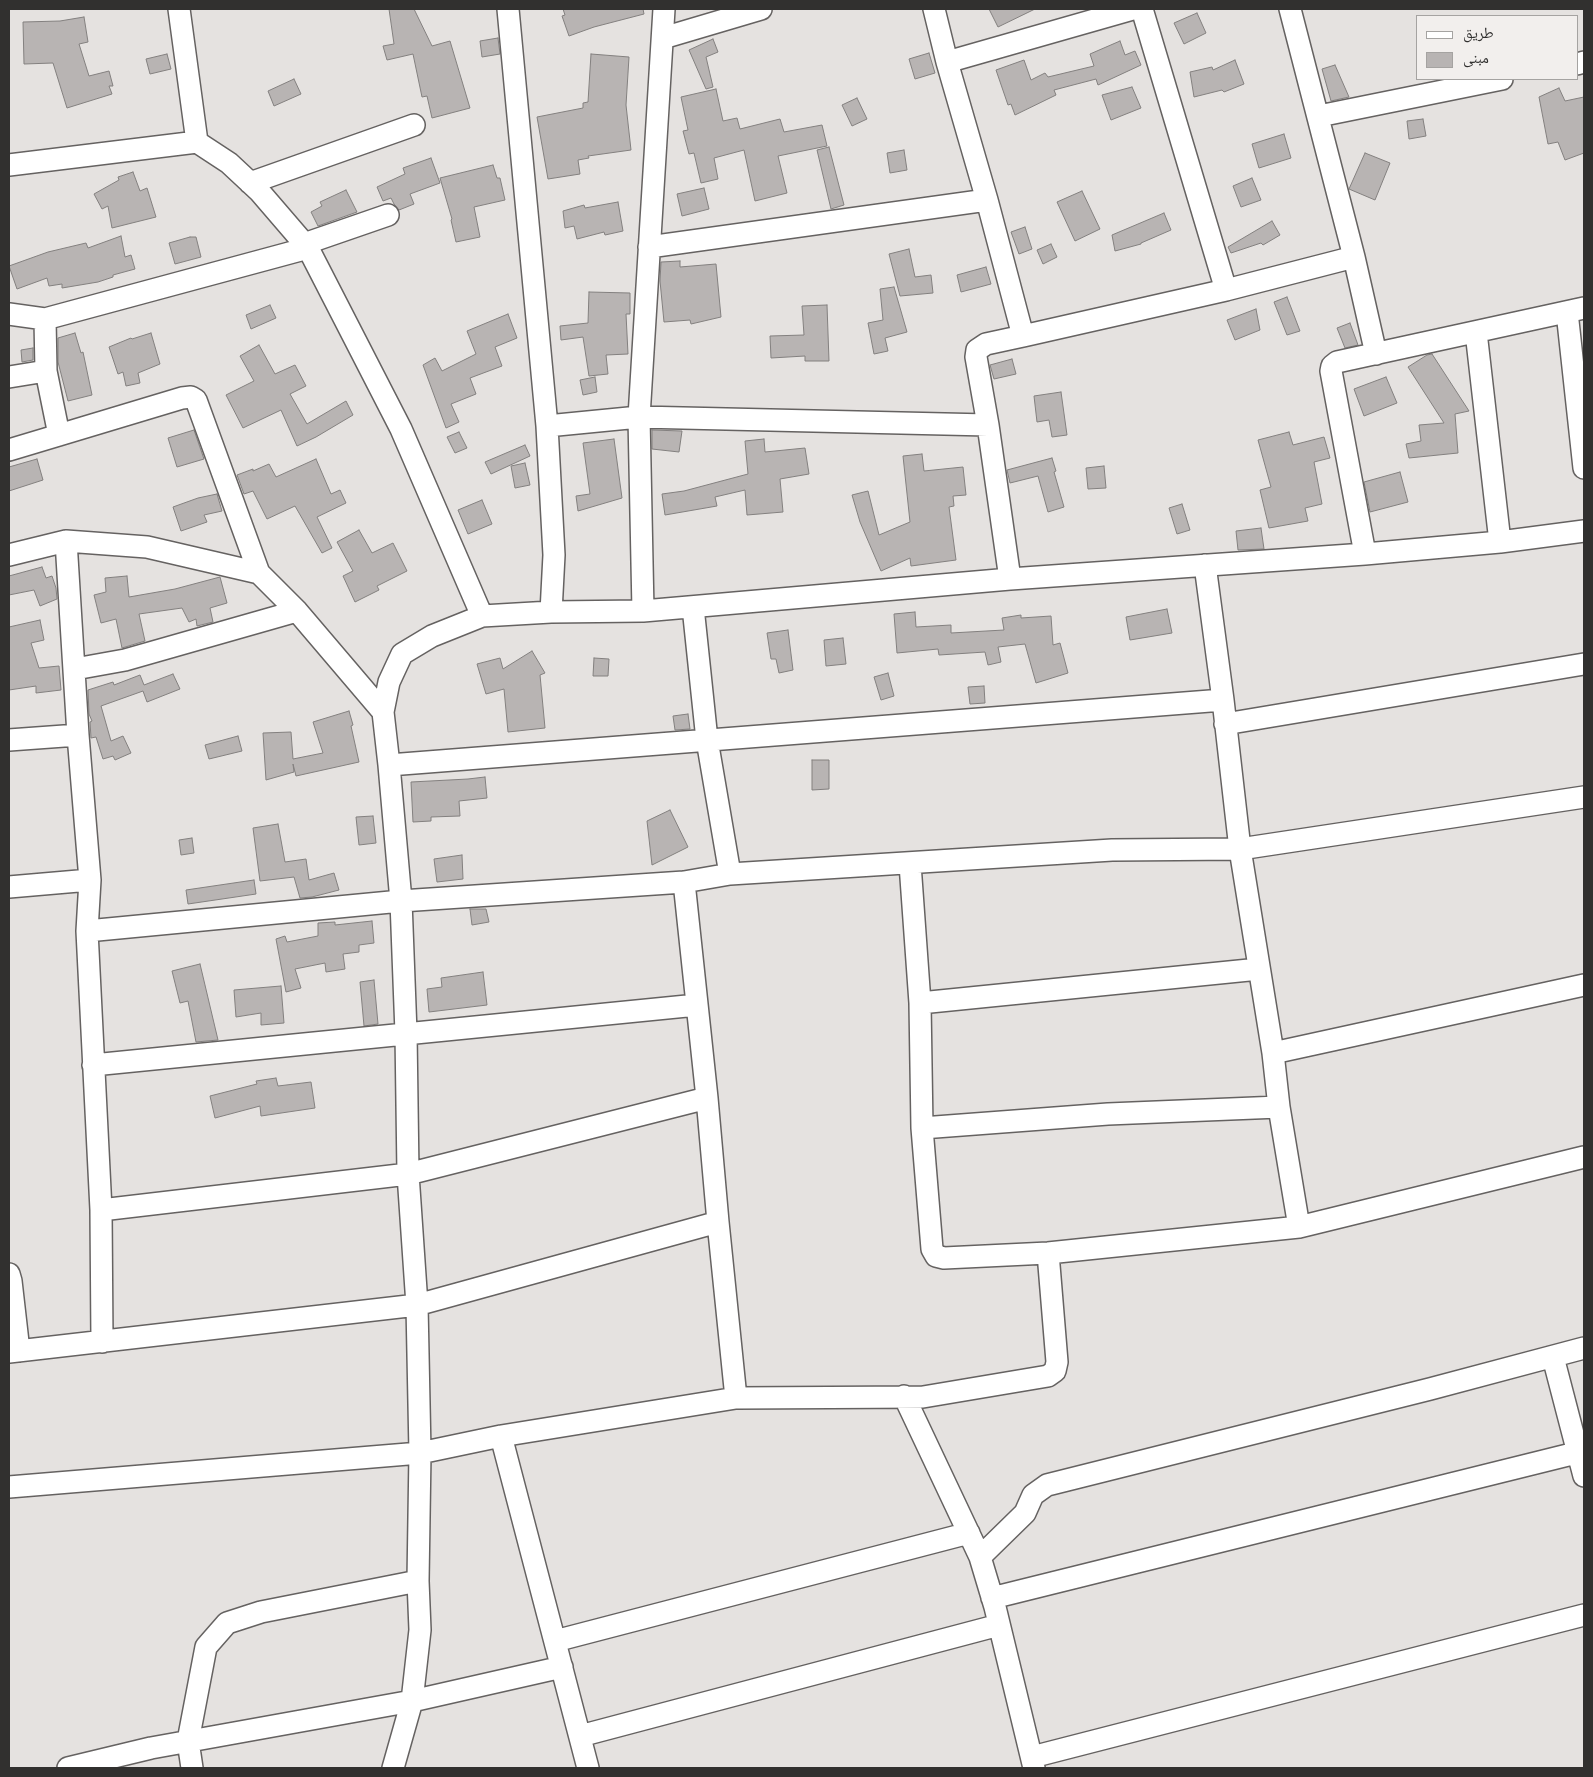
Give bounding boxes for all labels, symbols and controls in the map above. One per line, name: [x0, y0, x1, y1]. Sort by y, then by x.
legend: [1416, 15, 1578, 80]
text: طريق: [1463, 24, 1494, 43]
text: مبنى: [1463, 49, 1489, 68]

